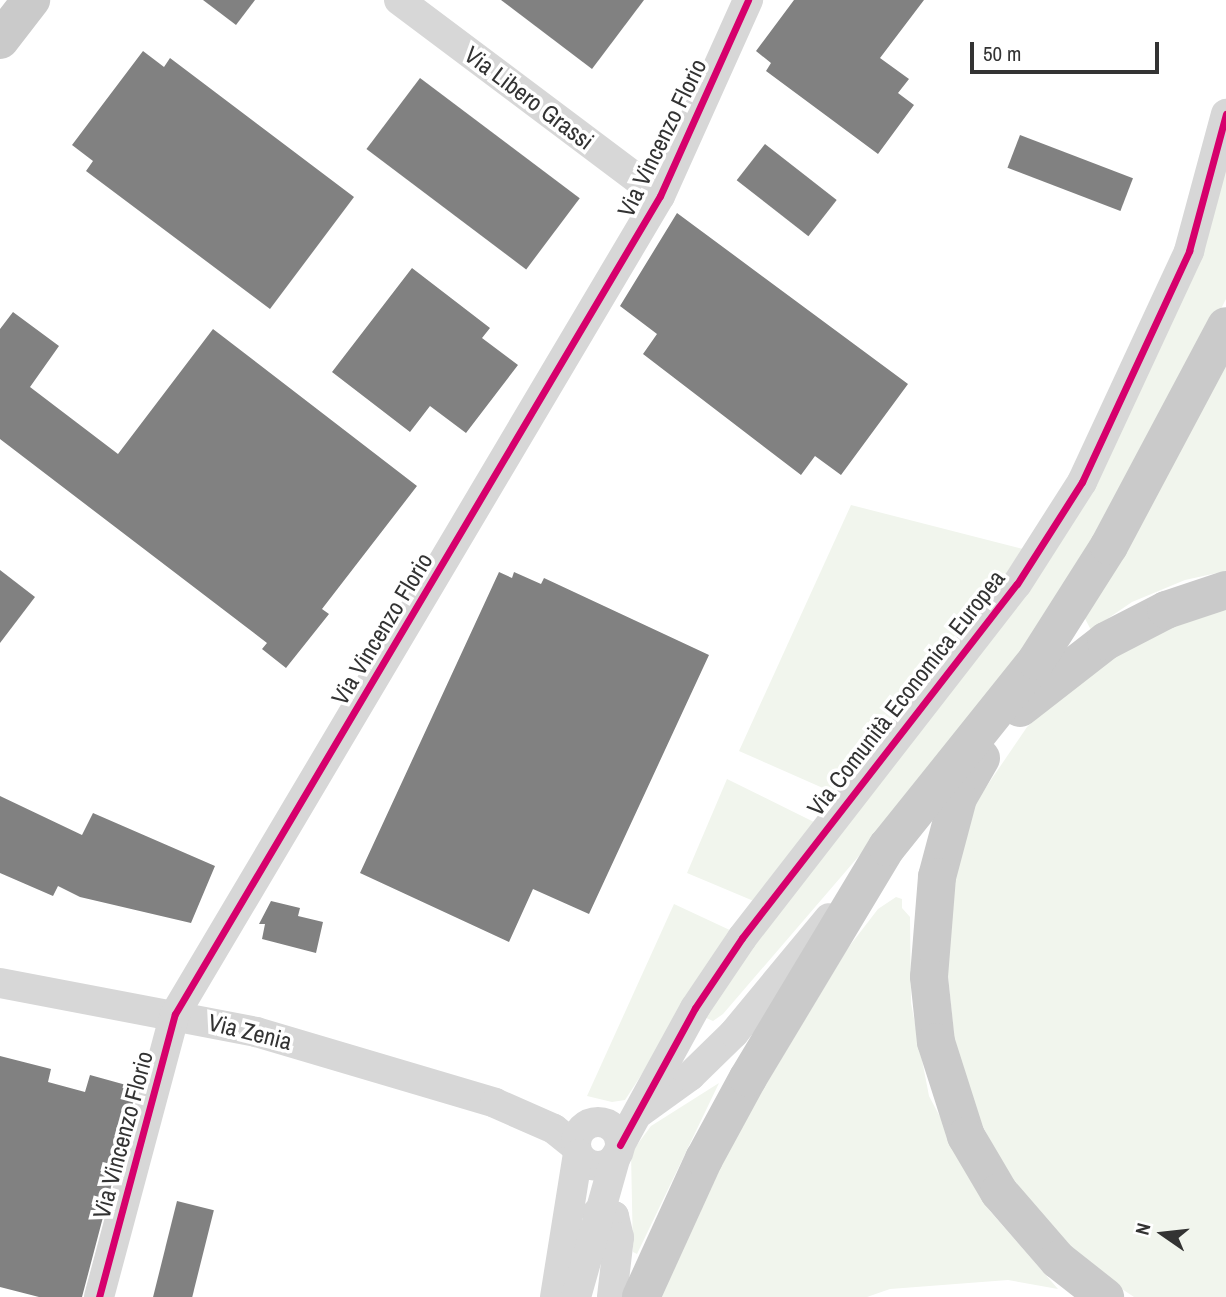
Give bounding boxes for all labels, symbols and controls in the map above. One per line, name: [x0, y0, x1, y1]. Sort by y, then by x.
scale bar: [974, 28, 1163, 72]
text: 50 m: [983, 39, 1021, 68]
street label: Via Libero Grassi: [459, 40, 599, 156]
street label: Via Vincenzo Florio: [611, 54, 713, 222]
street label: Via Vincenzo Florio: [325, 548, 439, 710]
street label: Via Comunità Economica Europea: [801, 564, 1011, 822]
street label: Via Zenia: [205, 1008, 295, 1056]
street label: Via Vincenzo Florio: [87, 1048, 159, 1222]
north arrow: [1128, 1199, 1198, 1269]
text: N: [1129, 1220, 1157, 1238]

